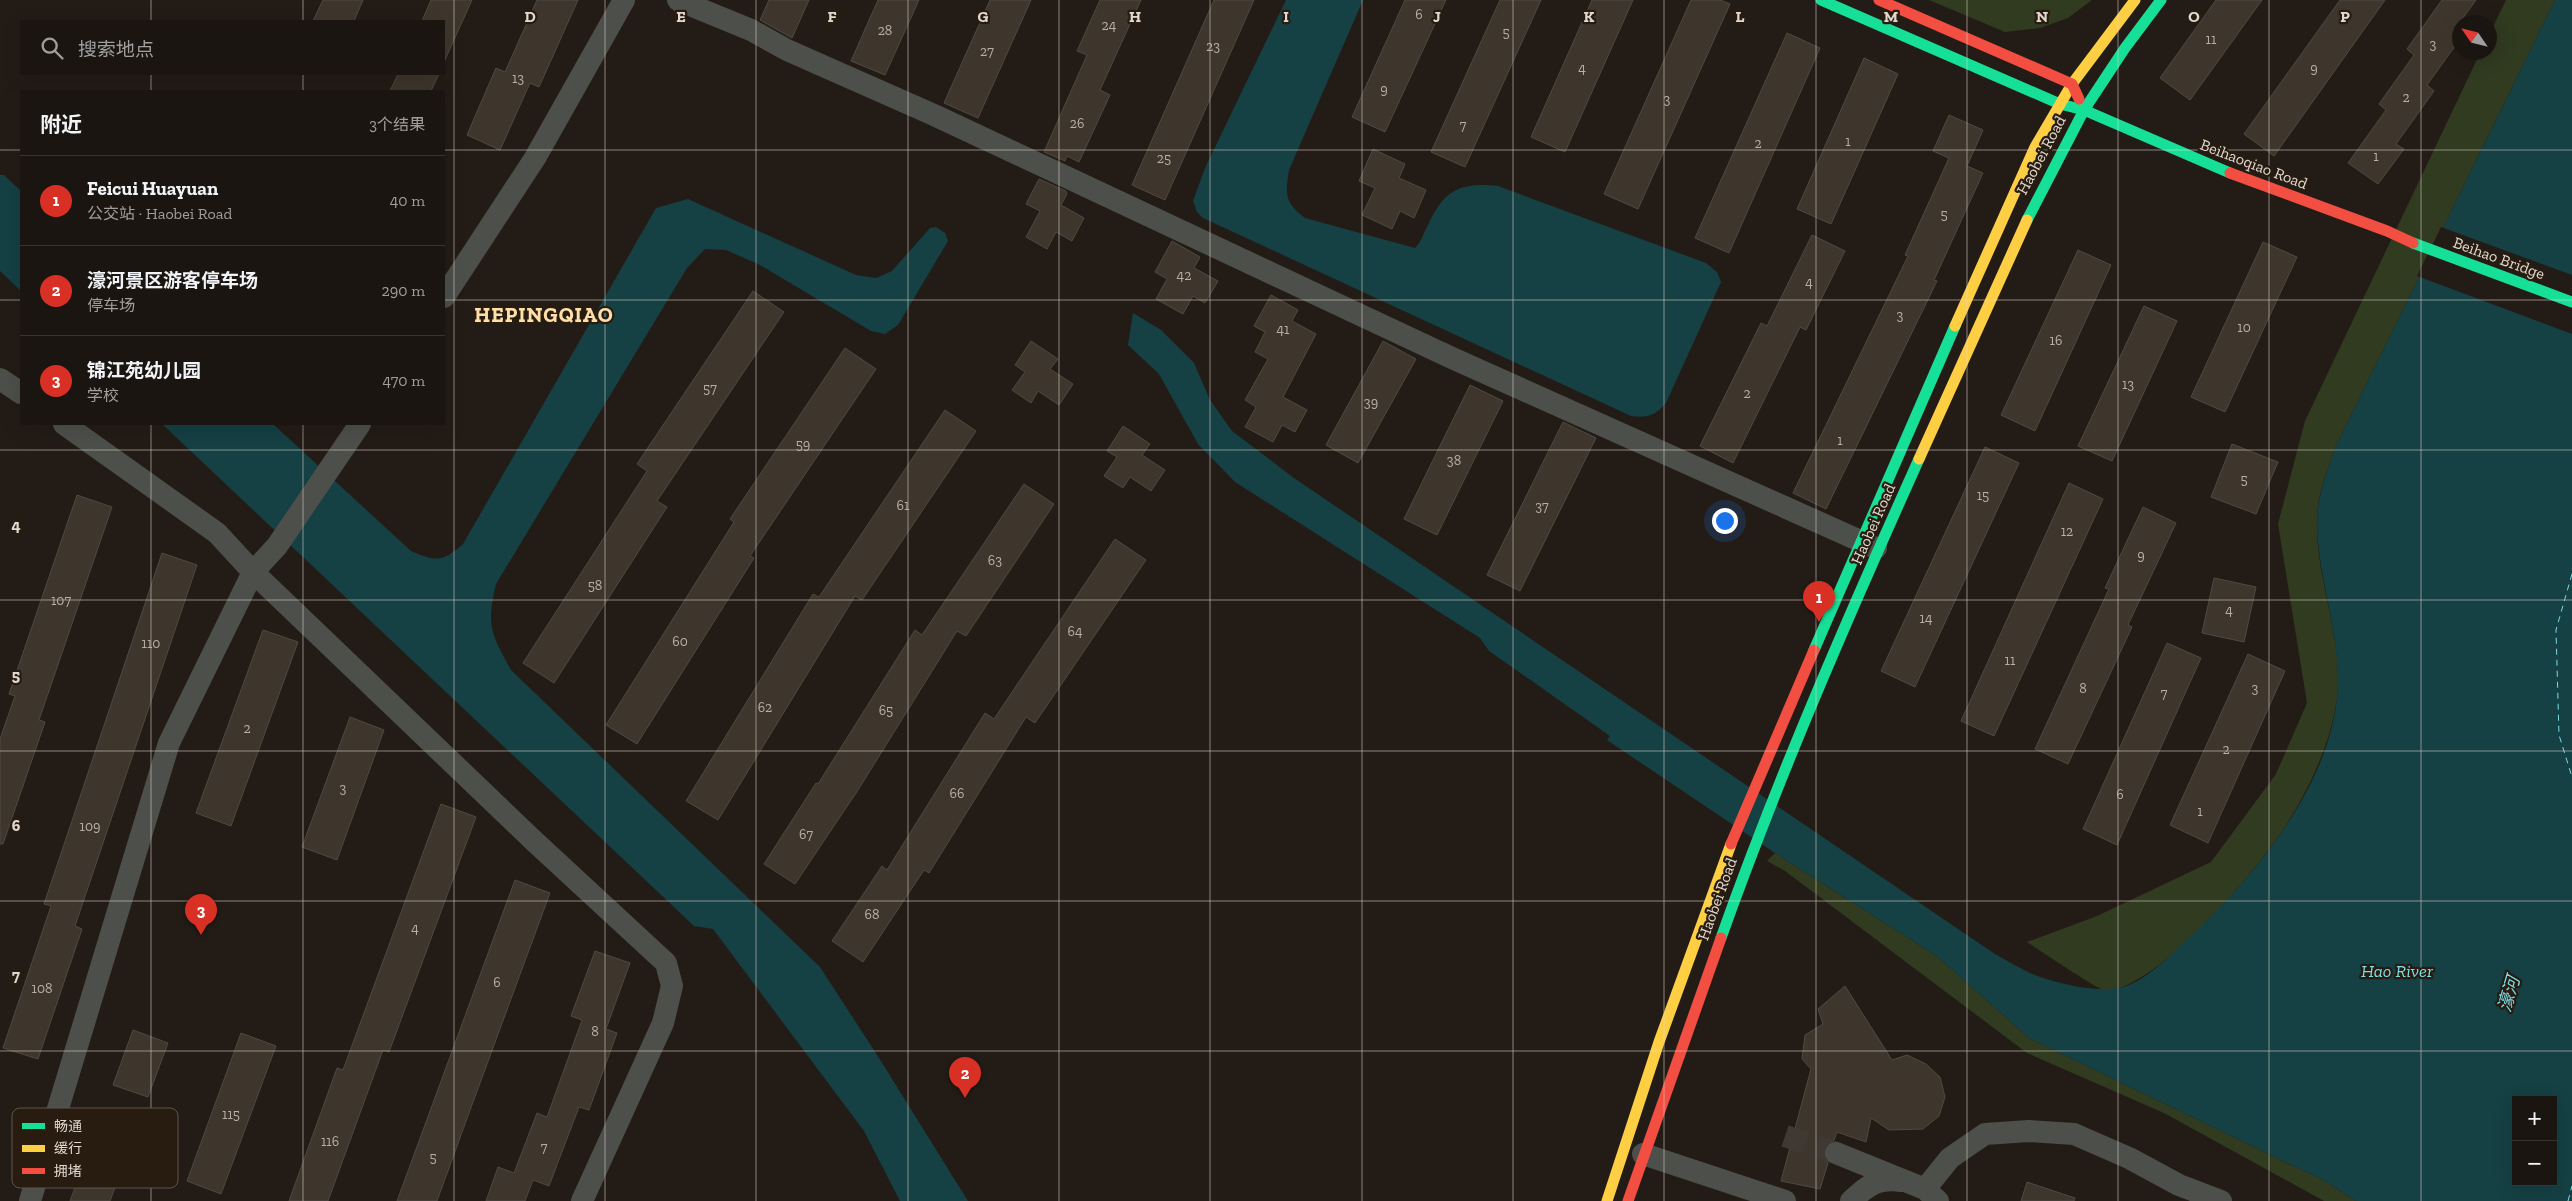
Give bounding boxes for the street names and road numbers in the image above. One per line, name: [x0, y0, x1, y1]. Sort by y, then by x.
street label: Haobei Road: [2012, 112, 2070, 198]
street label: Beihaoqiao Road: [2198, 135, 2311, 193]
street label: Beihao Bridge: [2451, 233, 2547, 283]
street label: Haobei Road: [1847, 480, 1899, 567]
street label: Haobei Road: [1693, 855, 1741, 943]

